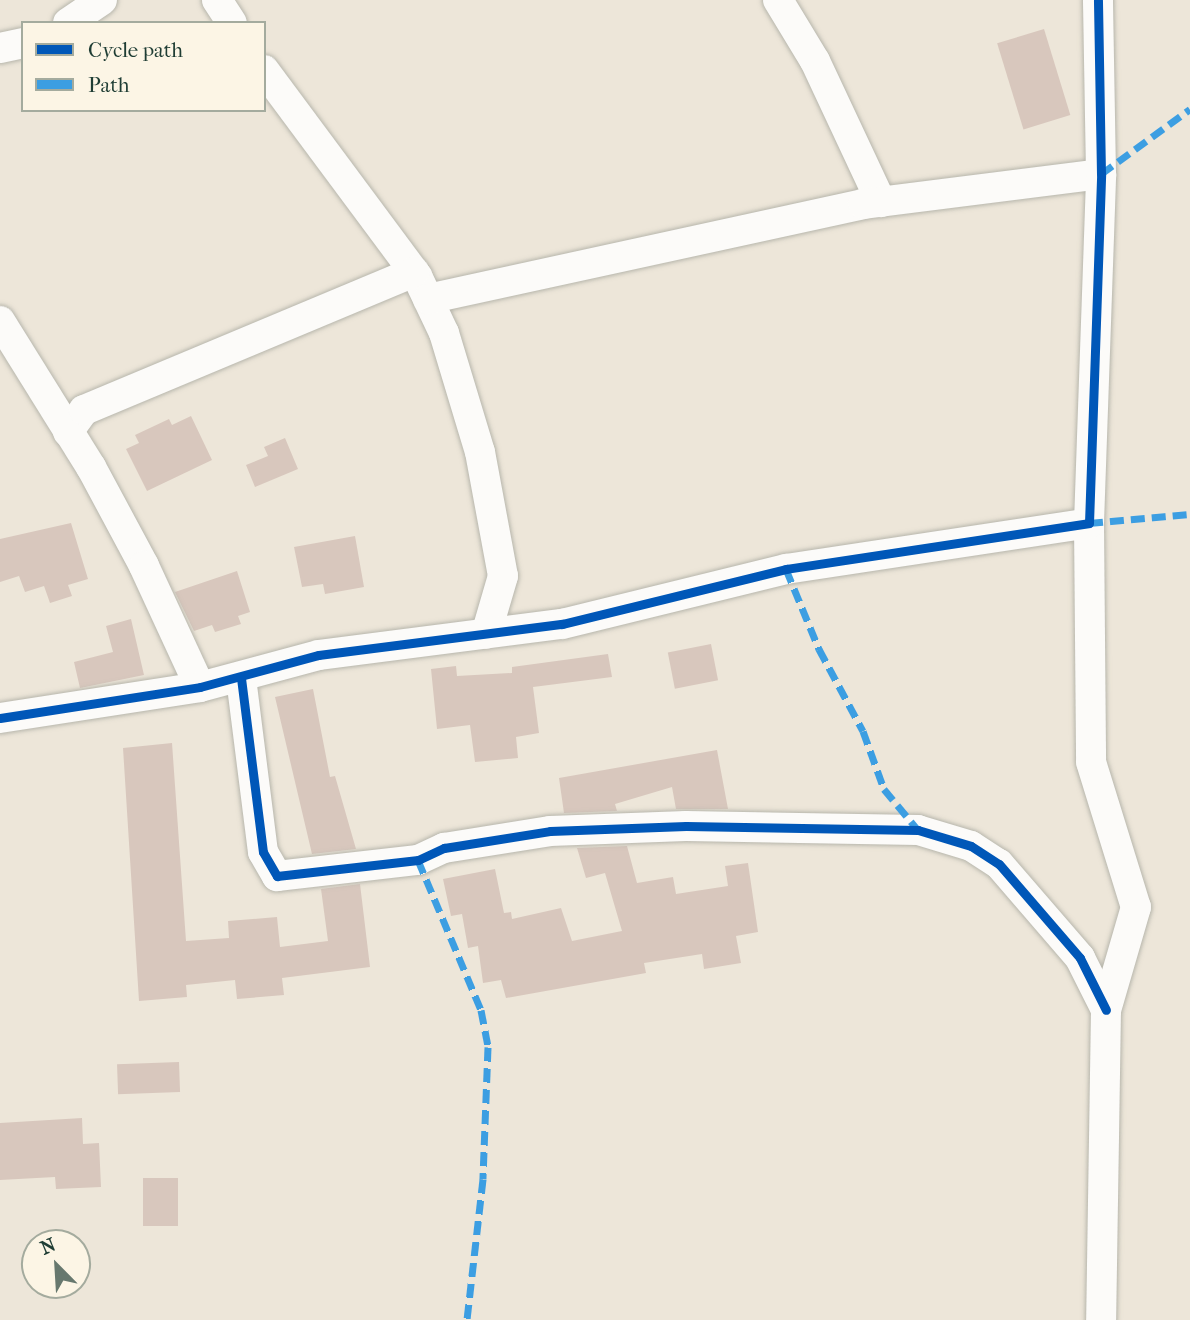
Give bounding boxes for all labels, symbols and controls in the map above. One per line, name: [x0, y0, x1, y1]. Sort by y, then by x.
legend: [21, 21, 266, 112]
text: Cycle path: [88, 38, 183, 62]
text: Path: [88, 73, 129, 97]
north arrow: [21, 1229, 91, 1299]
text: N: [37, 1234, 59, 1260]

